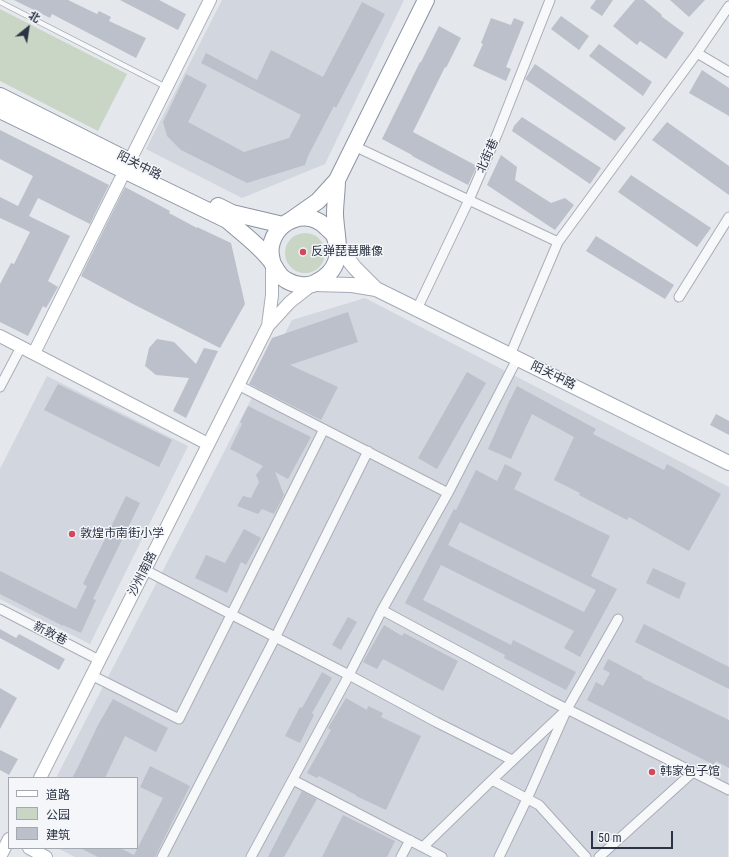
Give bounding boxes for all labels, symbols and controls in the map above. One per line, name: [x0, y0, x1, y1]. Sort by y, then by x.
north arrow: [8, 8, 48, 48]
text: 北: [26, 9, 42, 26]
street label: 北街巷: [474, 137, 502, 175]
street label: 阳关中路: [114, 149, 164, 183]
place label: 反弹琵琶雕像: [311, 245, 383, 259]
marker: 反弹琵琶雕像: [298, 247, 308, 257]
street label: 阳关中路: [528, 359, 578, 393]
place label: 敦煌市南街小学: [80, 527, 164, 541]
marker: 敦煌市南街小学: [67, 529, 77, 539]
street label: 沙州南路: [126, 549, 160, 599]
street label: 新敦巷: [31, 619, 69, 649]
place label: 韩家包子馆: [660, 765, 720, 779]
marker: 韩家包子馆: [647, 767, 657, 777]
legend: [8, 777, 138, 849]
text: 道路: [46, 788, 70, 802]
text: 公园: [46, 808, 70, 822]
scale bar: [593, 823, 675, 849]
text: 建筑: [46, 828, 70, 842]
text: 50 m: [598, 831, 622, 845]

